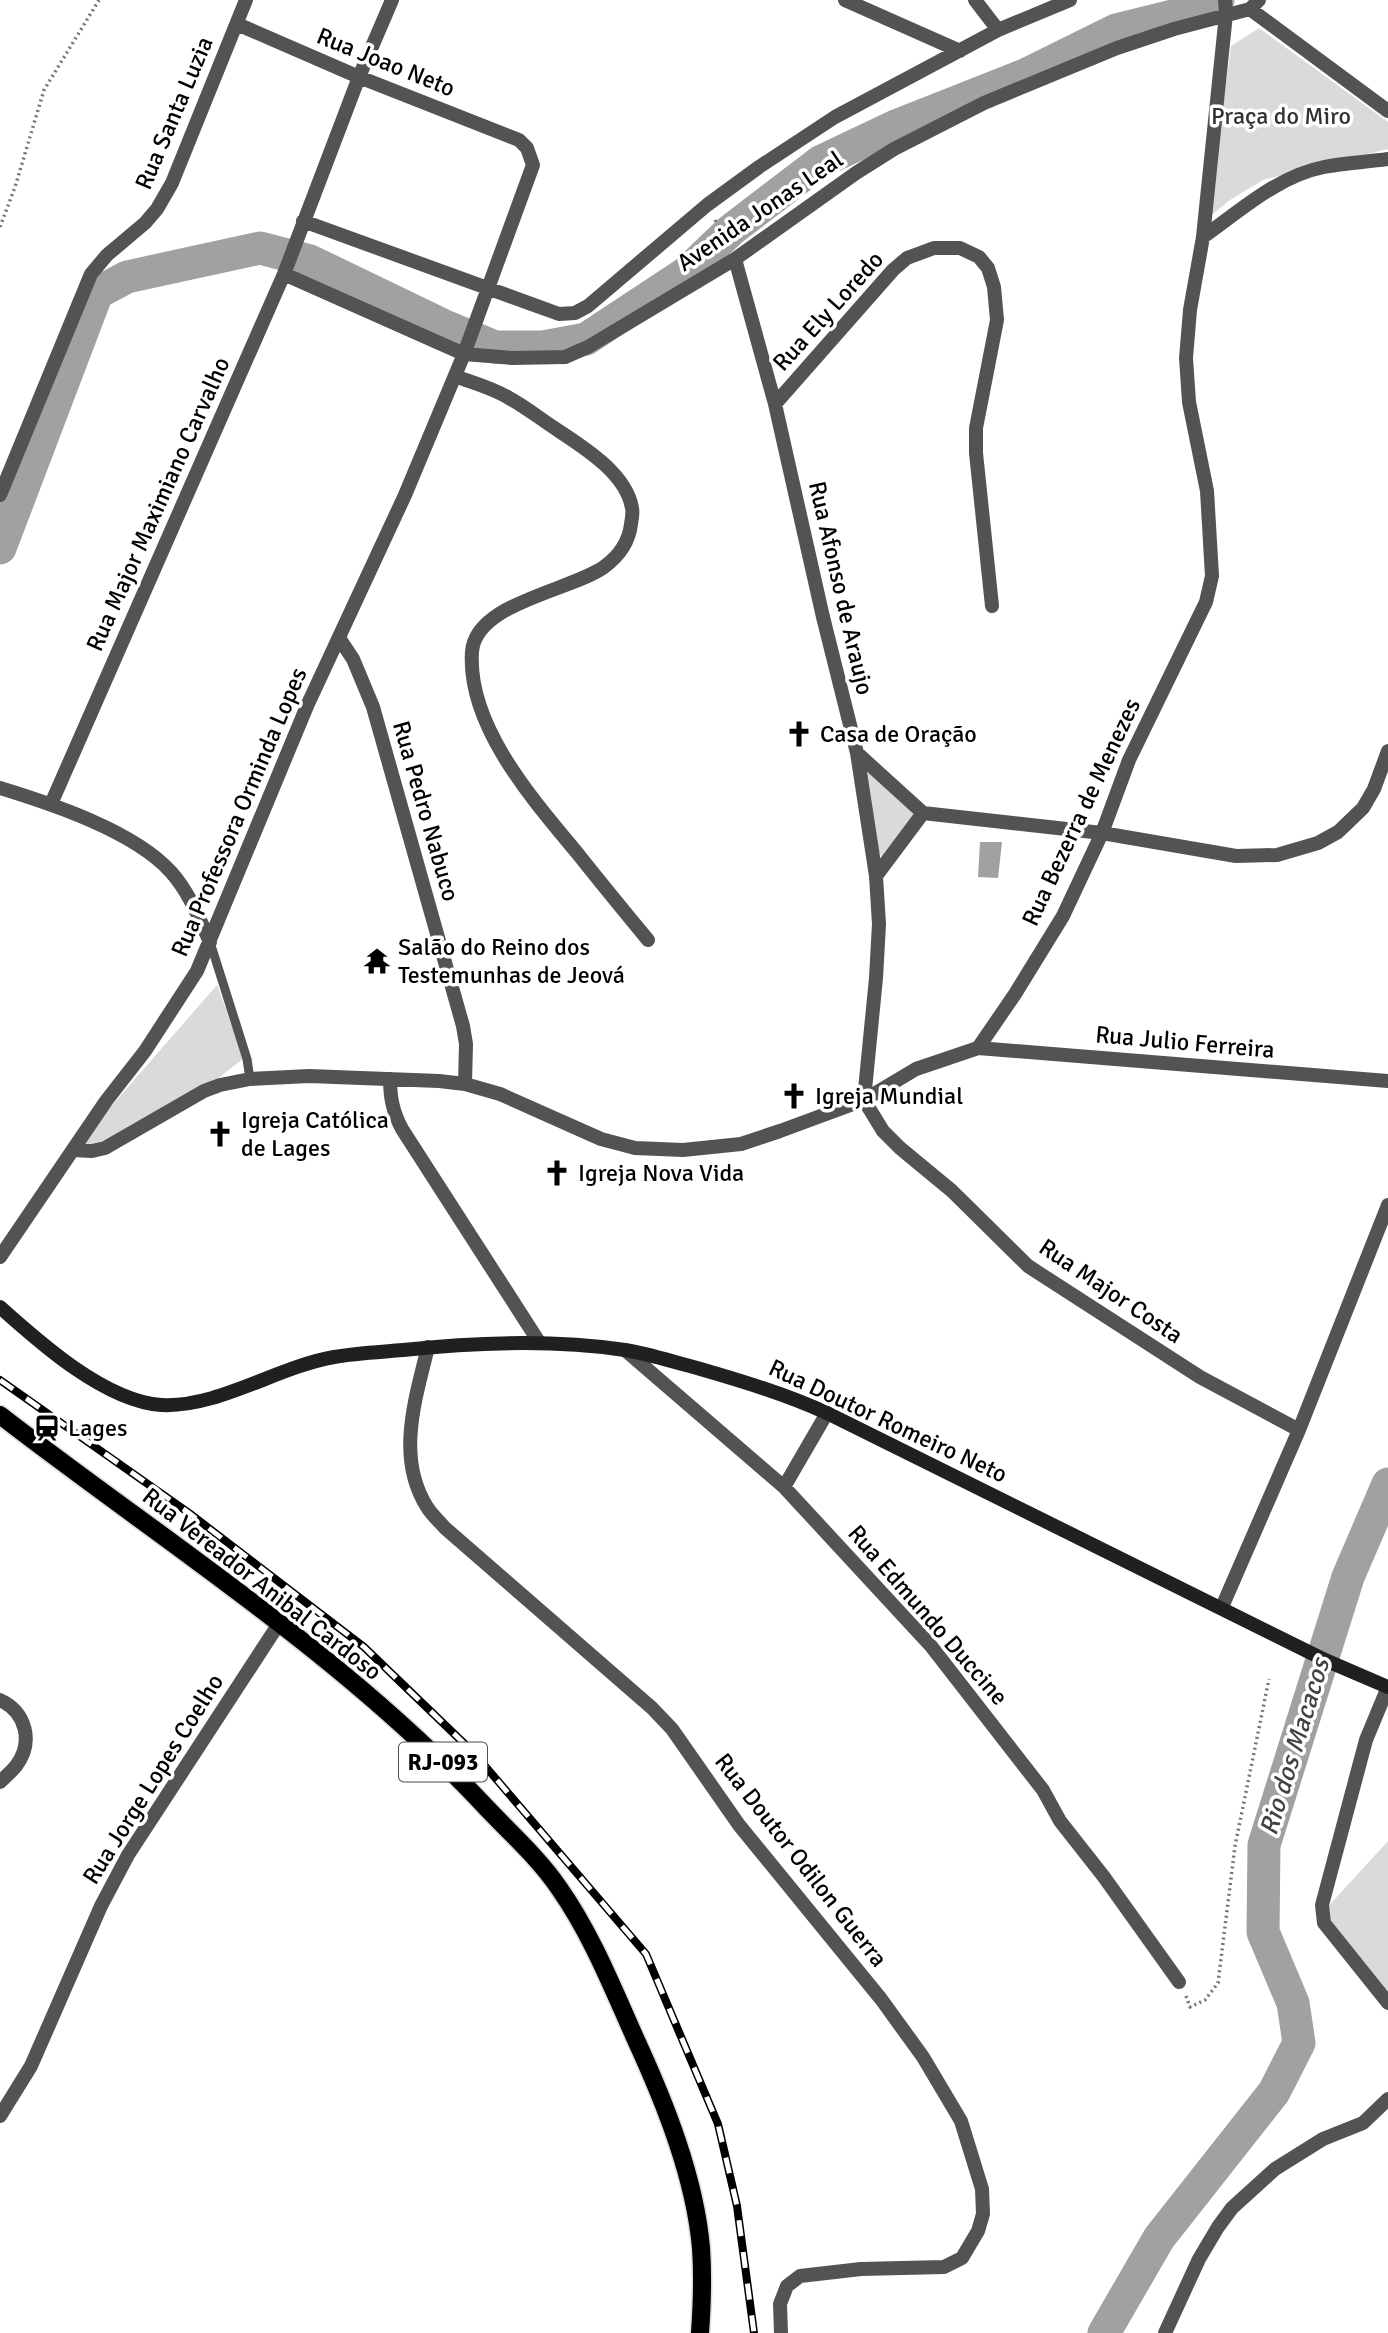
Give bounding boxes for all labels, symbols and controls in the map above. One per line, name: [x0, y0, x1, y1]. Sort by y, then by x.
street label: Rua Joao Neto: [312, 21, 460, 103]
street label: Rua Santa Luzia: [128, 32, 220, 194]
park label: Praça do Miro: [1211, 101, 1351, 131]
street label: Avenida Jonas Leal: [671, 144, 849, 278]
street label: Rua Ely Loredo: [766, 245, 890, 377]
street label: Rua Major Maximiano Carvalho: [79, 352, 237, 656]
street label: Rua Afonso de Araujo: [802, 478, 880, 698]
street label: Rua Professora Orminda Lopes: [164, 663, 314, 961]
street label: Rua Bezerra de Menezes: [1015, 693, 1147, 931]
street label: Rua Pedro Nabuco: [386, 717, 466, 905]
church icon: Casa de Oração: [784, 719, 814, 749]
place label: Casa de Oração: [820, 719, 977, 749]
place label: Salão do Reino dos Testemunhas de Jeová: [398, 932, 625, 990]
temple icon: Salão do Reino dos Testemunhas de Jeová: [362, 946, 392, 976]
street label: Rua Julio Ferreira: [1094, 1019, 1276, 1065]
church icon: Igreja Mundial: [779, 1081, 809, 1111]
place label: Igreja Mundial: [815, 1081, 963, 1111]
place label: Igreja Católica de Lages: [241, 1105, 389, 1163]
church icon: Igreja Católica de Lages: [205, 1119, 235, 1149]
church icon: Igreja Nova Vida: [542, 1158, 572, 1188]
place label: Igreja Nova Vida: [578, 1158, 744, 1188]
street label: Rua Major Costa: [1033, 1232, 1189, 1350]
street label: Rua Doutor Romeiro Neto: [764, 1353, 1012, 1489]
station icon: Lages: [32, 1413, 62, 1443]
place label: Lages: [68, 1413, 128, 1443]
street label: Rua Vereador Anibal Cardoso: [136, 1481, 388, 1687]
street label: Rua Edmundo Duccine: [841, 1519, 1015, 1711]
water label: Rio dos Macacos: [1253, 1652, 1338, 1839]
street label: Rua Jorge Lopes Coelho: [76, 1668, 230, 1890]
road number: RJ-093: [399, 1742, 487, 1782]
street label: Rua Doutor Odilon Guerra: [708, 1747, 894, 1973]

